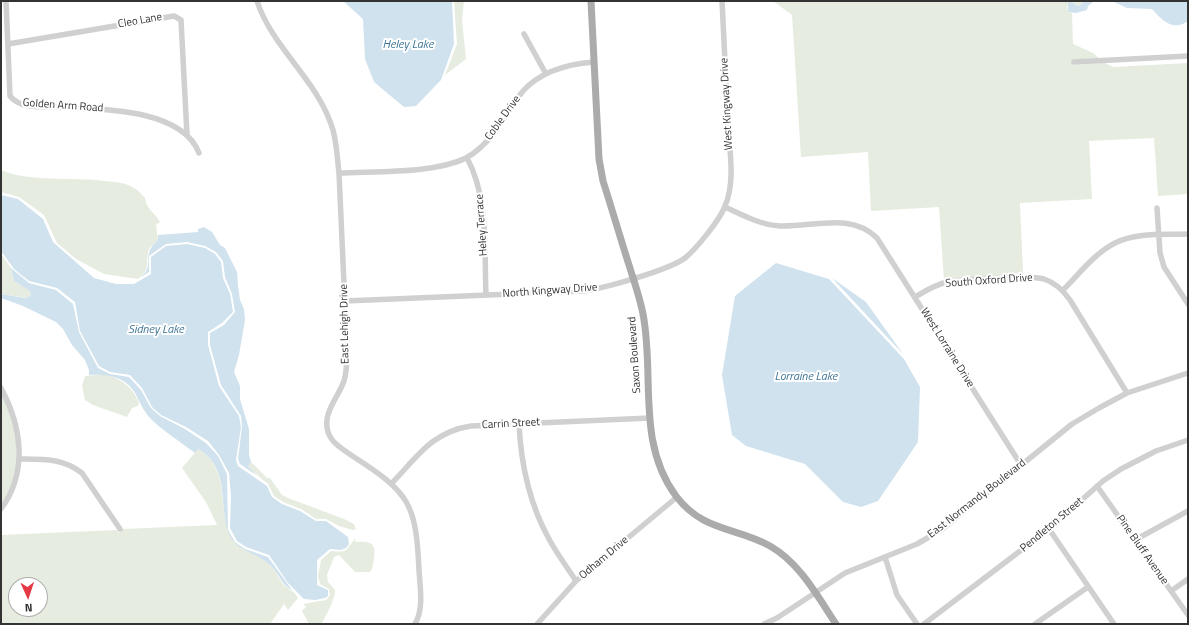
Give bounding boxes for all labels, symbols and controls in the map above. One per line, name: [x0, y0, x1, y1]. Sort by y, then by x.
street label: Cleo Lane: [117, 11, 163, 31]
water label: Heley Lake: [383, 38, 433, 52]
street label: West Kingway Drive: [718, 58, 736, 150]
street label: Coble Drive: [482, 93, 524, 143]
street label: Golden Arm Road: [22, 97, 104, 115]
street label: Heley Terrace: [473, 193, 491, 257]
street label: South Oxford Drive: [945, 271, 1033, 291]
street label: North Kingway Drive: [502, 281, 598, 301]
street label: East Lehigh Drive: [338, 284, 352, 364]
street label: West Lorraine Drive: [917, 306, 977, 390]
street label: Saxon Boulevard: [626, 316, 644, 394]
water label: Sidney Lake: [128, 323, 184, 337]
water label: Lorraine Lake: [775, 370, 837, 384]
street label: Carrin Street: [482, 416, 540, 432]
street label: East Normandy Boulevard: [925, 457, 1029, 541]
street label: Pendleton Street: [1018, 495, 1086, 555]
street label: Pine Bluff Avenue: [1113, 513, 1171, 587]
street label: Odham Drive: [577, 534, 631, 582]
north arrow: [8, 577, 48, 617]
text: N: [24, 600, 33, 616]

